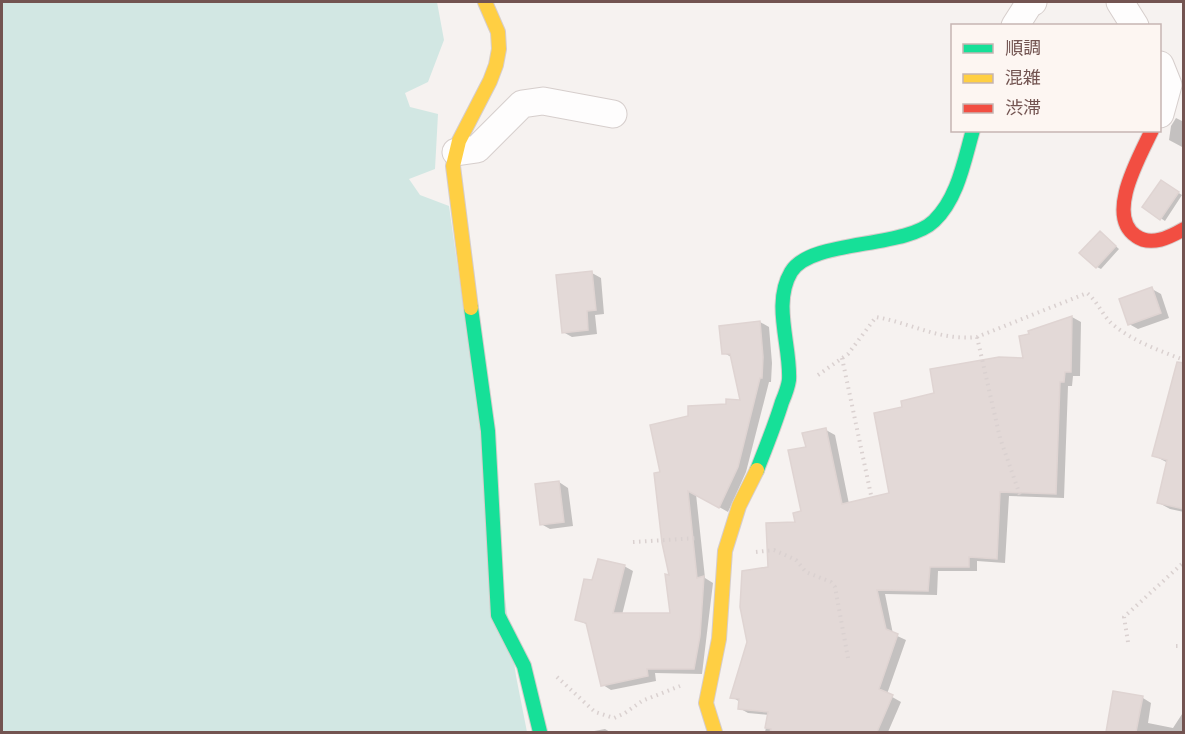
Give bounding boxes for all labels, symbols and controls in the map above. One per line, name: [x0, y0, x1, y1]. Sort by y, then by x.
legend: [951, 24, 1161, 132]
text: 順調: [1005, 36, 1041, 59]
text: 混雑: [1005, 66, 1041, 89]
text: 渋滞: [1005, 96, 1041, 119]

